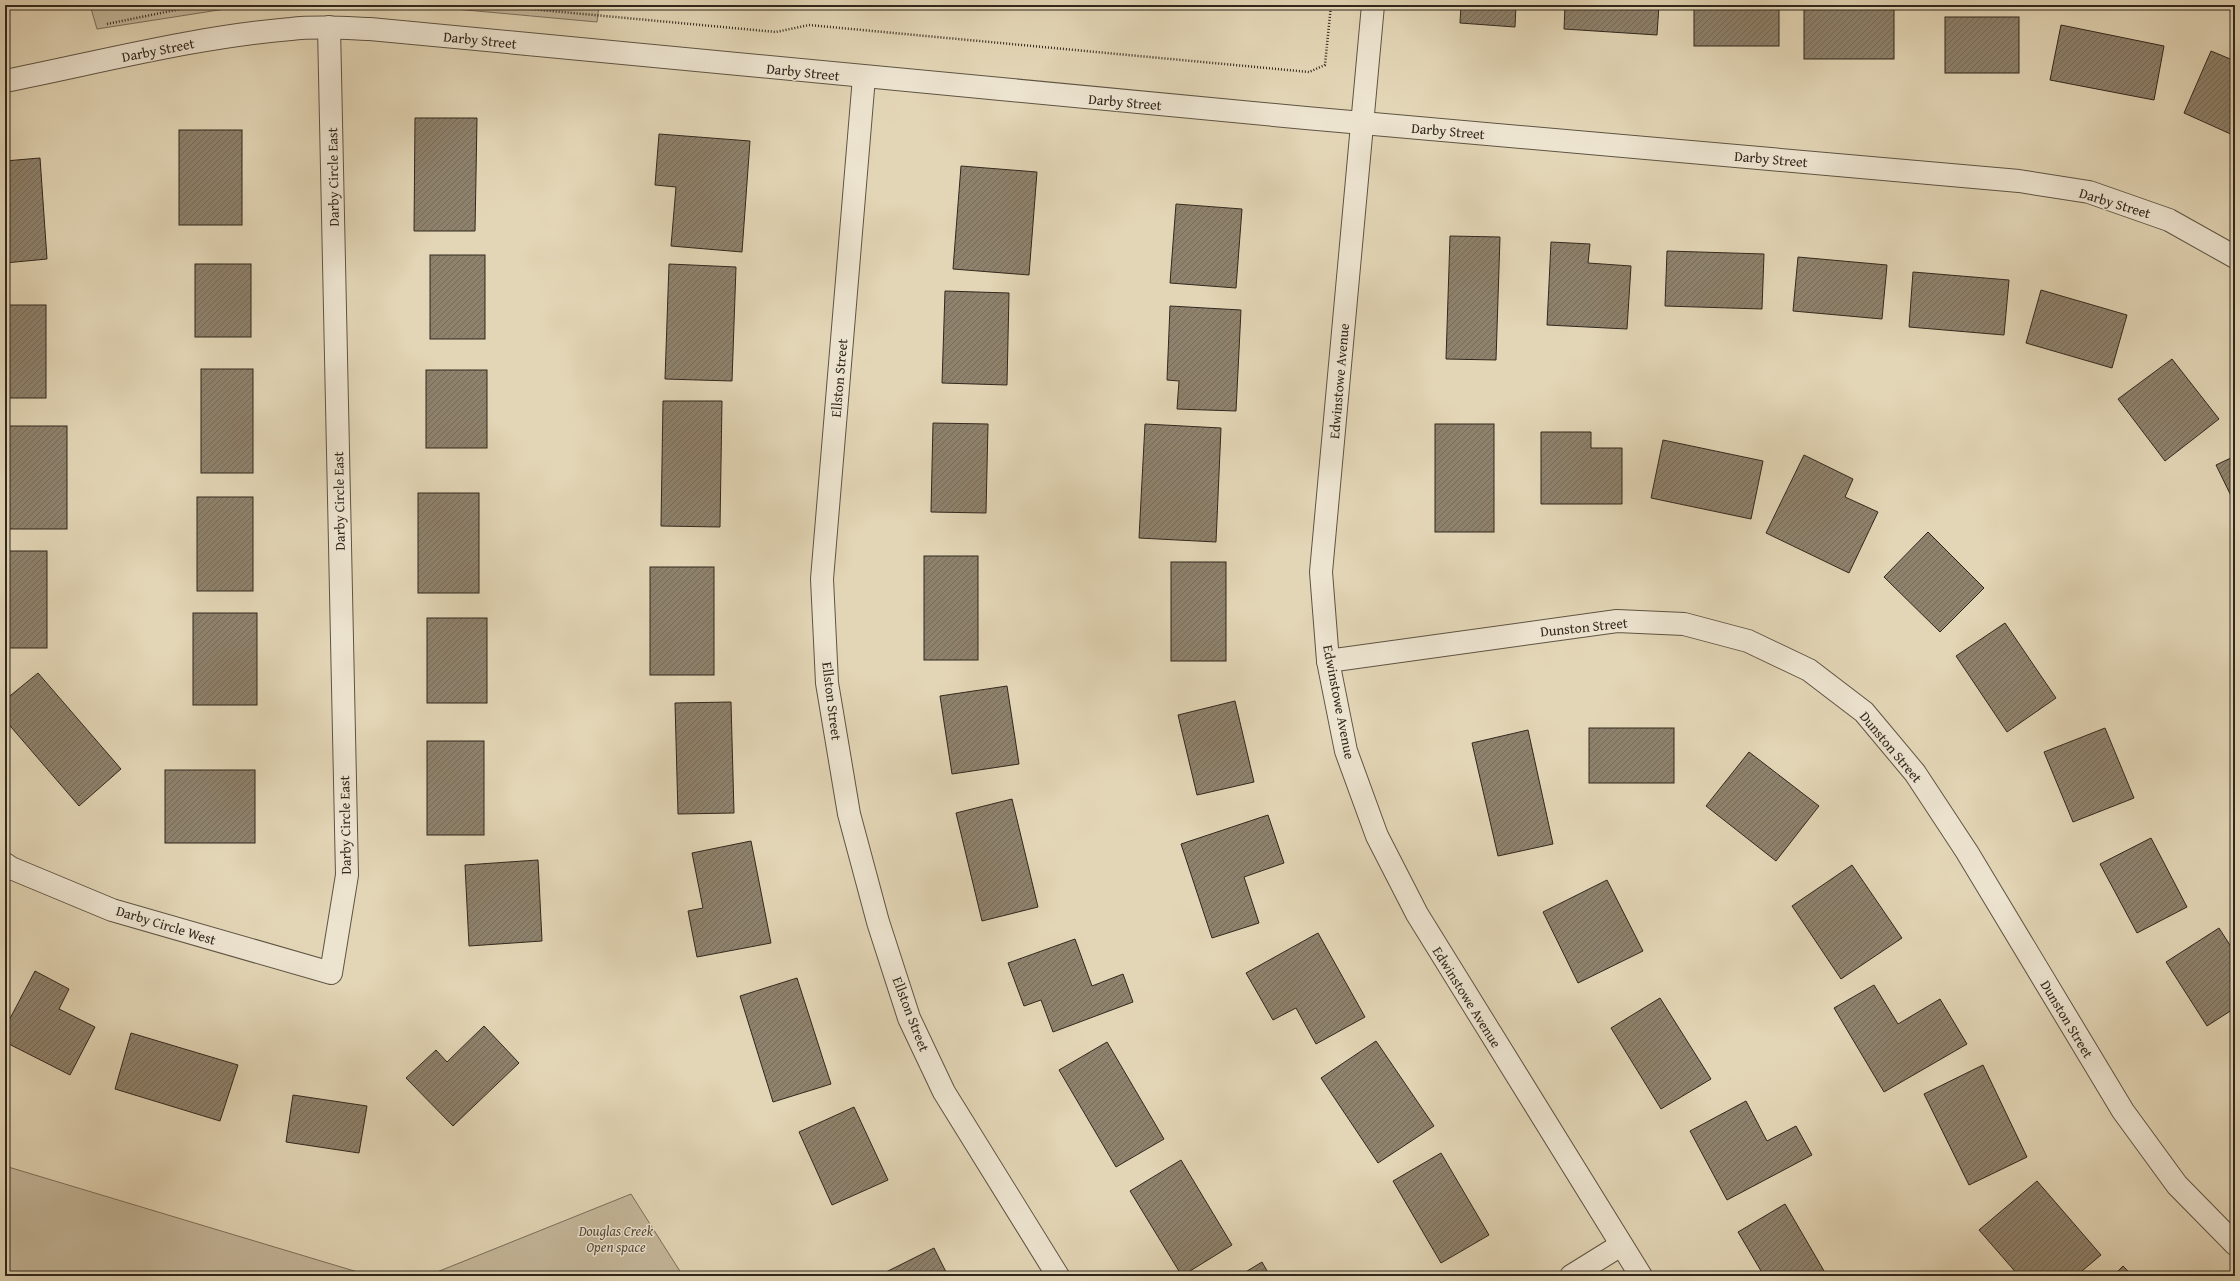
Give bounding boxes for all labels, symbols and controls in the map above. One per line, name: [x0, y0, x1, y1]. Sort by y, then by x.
street label: Darby Street: [442, 26, 518, 54]
street label: Darby Street: [120, 33, 196, 67]
street label: Darby Street: [765, 58, 841, 86]
street label: Darby Street: [1087, 89, 1163, 115]
street label: Darby Street: [1410, 118, 1486, 144]
street label: Darby Circle East: [322, 127, 344, 227]
street label: Darby Street: [1733, 146, 1809, 172]
street label: Darby Street: [2077, 183, 2153, 223]
street label: Edwinstowe Avenue: [1324, 322, 1354, 440]
street label: Ellston Street: [826, 338, 852, 418]
street label: Darby Circle East: [328, 451, 350, 551]
street label: Dunston Street: [1539, 612, 1629, 642]
street label: Edwinstowe Avenue: [1318, 643, 1360, 761]
street label: Ellston Street: [817, 661, 847, 741]
street label: Dunston Street: [1855, 707, 1927, 787]
street label: Darby Circle East: [334, 775, 356, 875]
street label: Darby Circle West: [114, 900, 218, 950]
street label: Edwinstowe Avenue: [1428, 942, 1506, 1052]
street label: Ellston Street: [888, 974, 935, 1054]
street label: Dunston Street: [2036, 976, 2098, 1062]
park label: Douglas Creek Open space: [578, 1221, 654, 1257]

